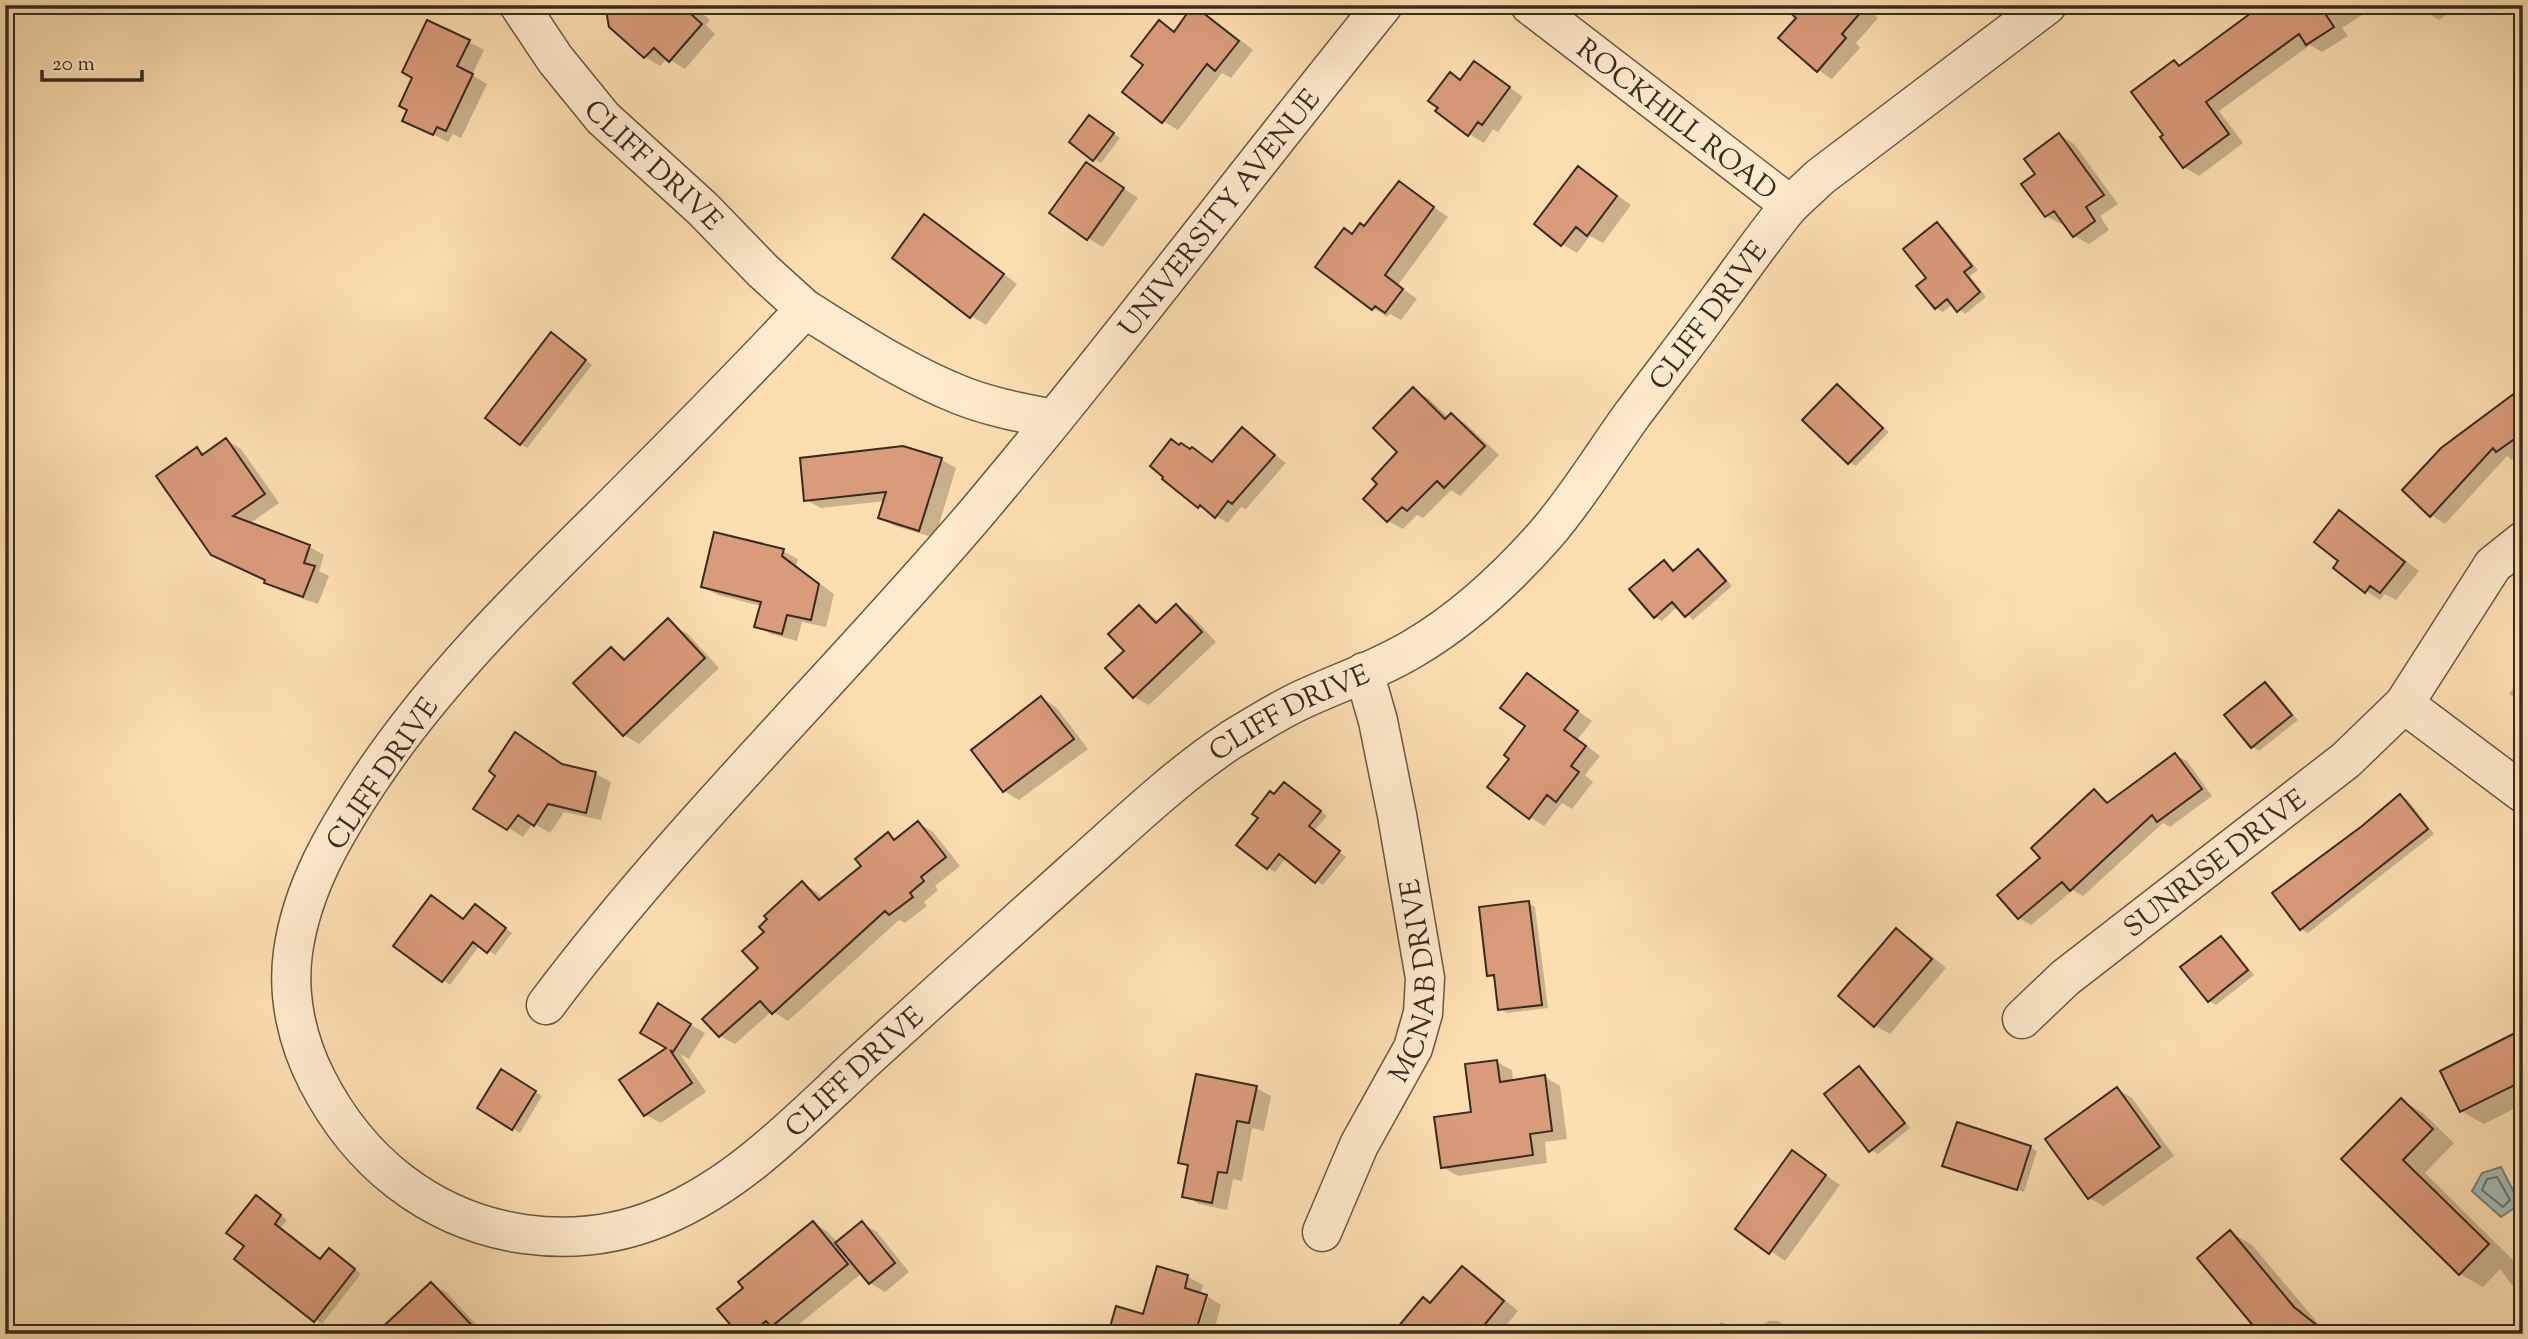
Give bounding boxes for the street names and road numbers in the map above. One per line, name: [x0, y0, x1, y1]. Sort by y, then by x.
street label: ROCKHILL ROAD: [1567, 31, 1784, 211]
street label: UNIVERSITY AVENUE: [1110, 82, 1331, 346]
street label: CLIFF DRIVE: [573, 92, 731, 241]
street label: CLIFF DRIVE: [1641, 233, 1778, 399]
street label: CLIFF DRIVE: [1202, 656, 1377, 772]
street label: CLIFF DRIVE: [318, 690, 450, 859]
street label: SUNRISE DRIVE: [2116, 781, 2316, 949]
street label: MCNAB DRIVE: [1381, 876, 1448, 1091]
street label: CLIFF DRIVE: [777, 998, 934, 1148]

